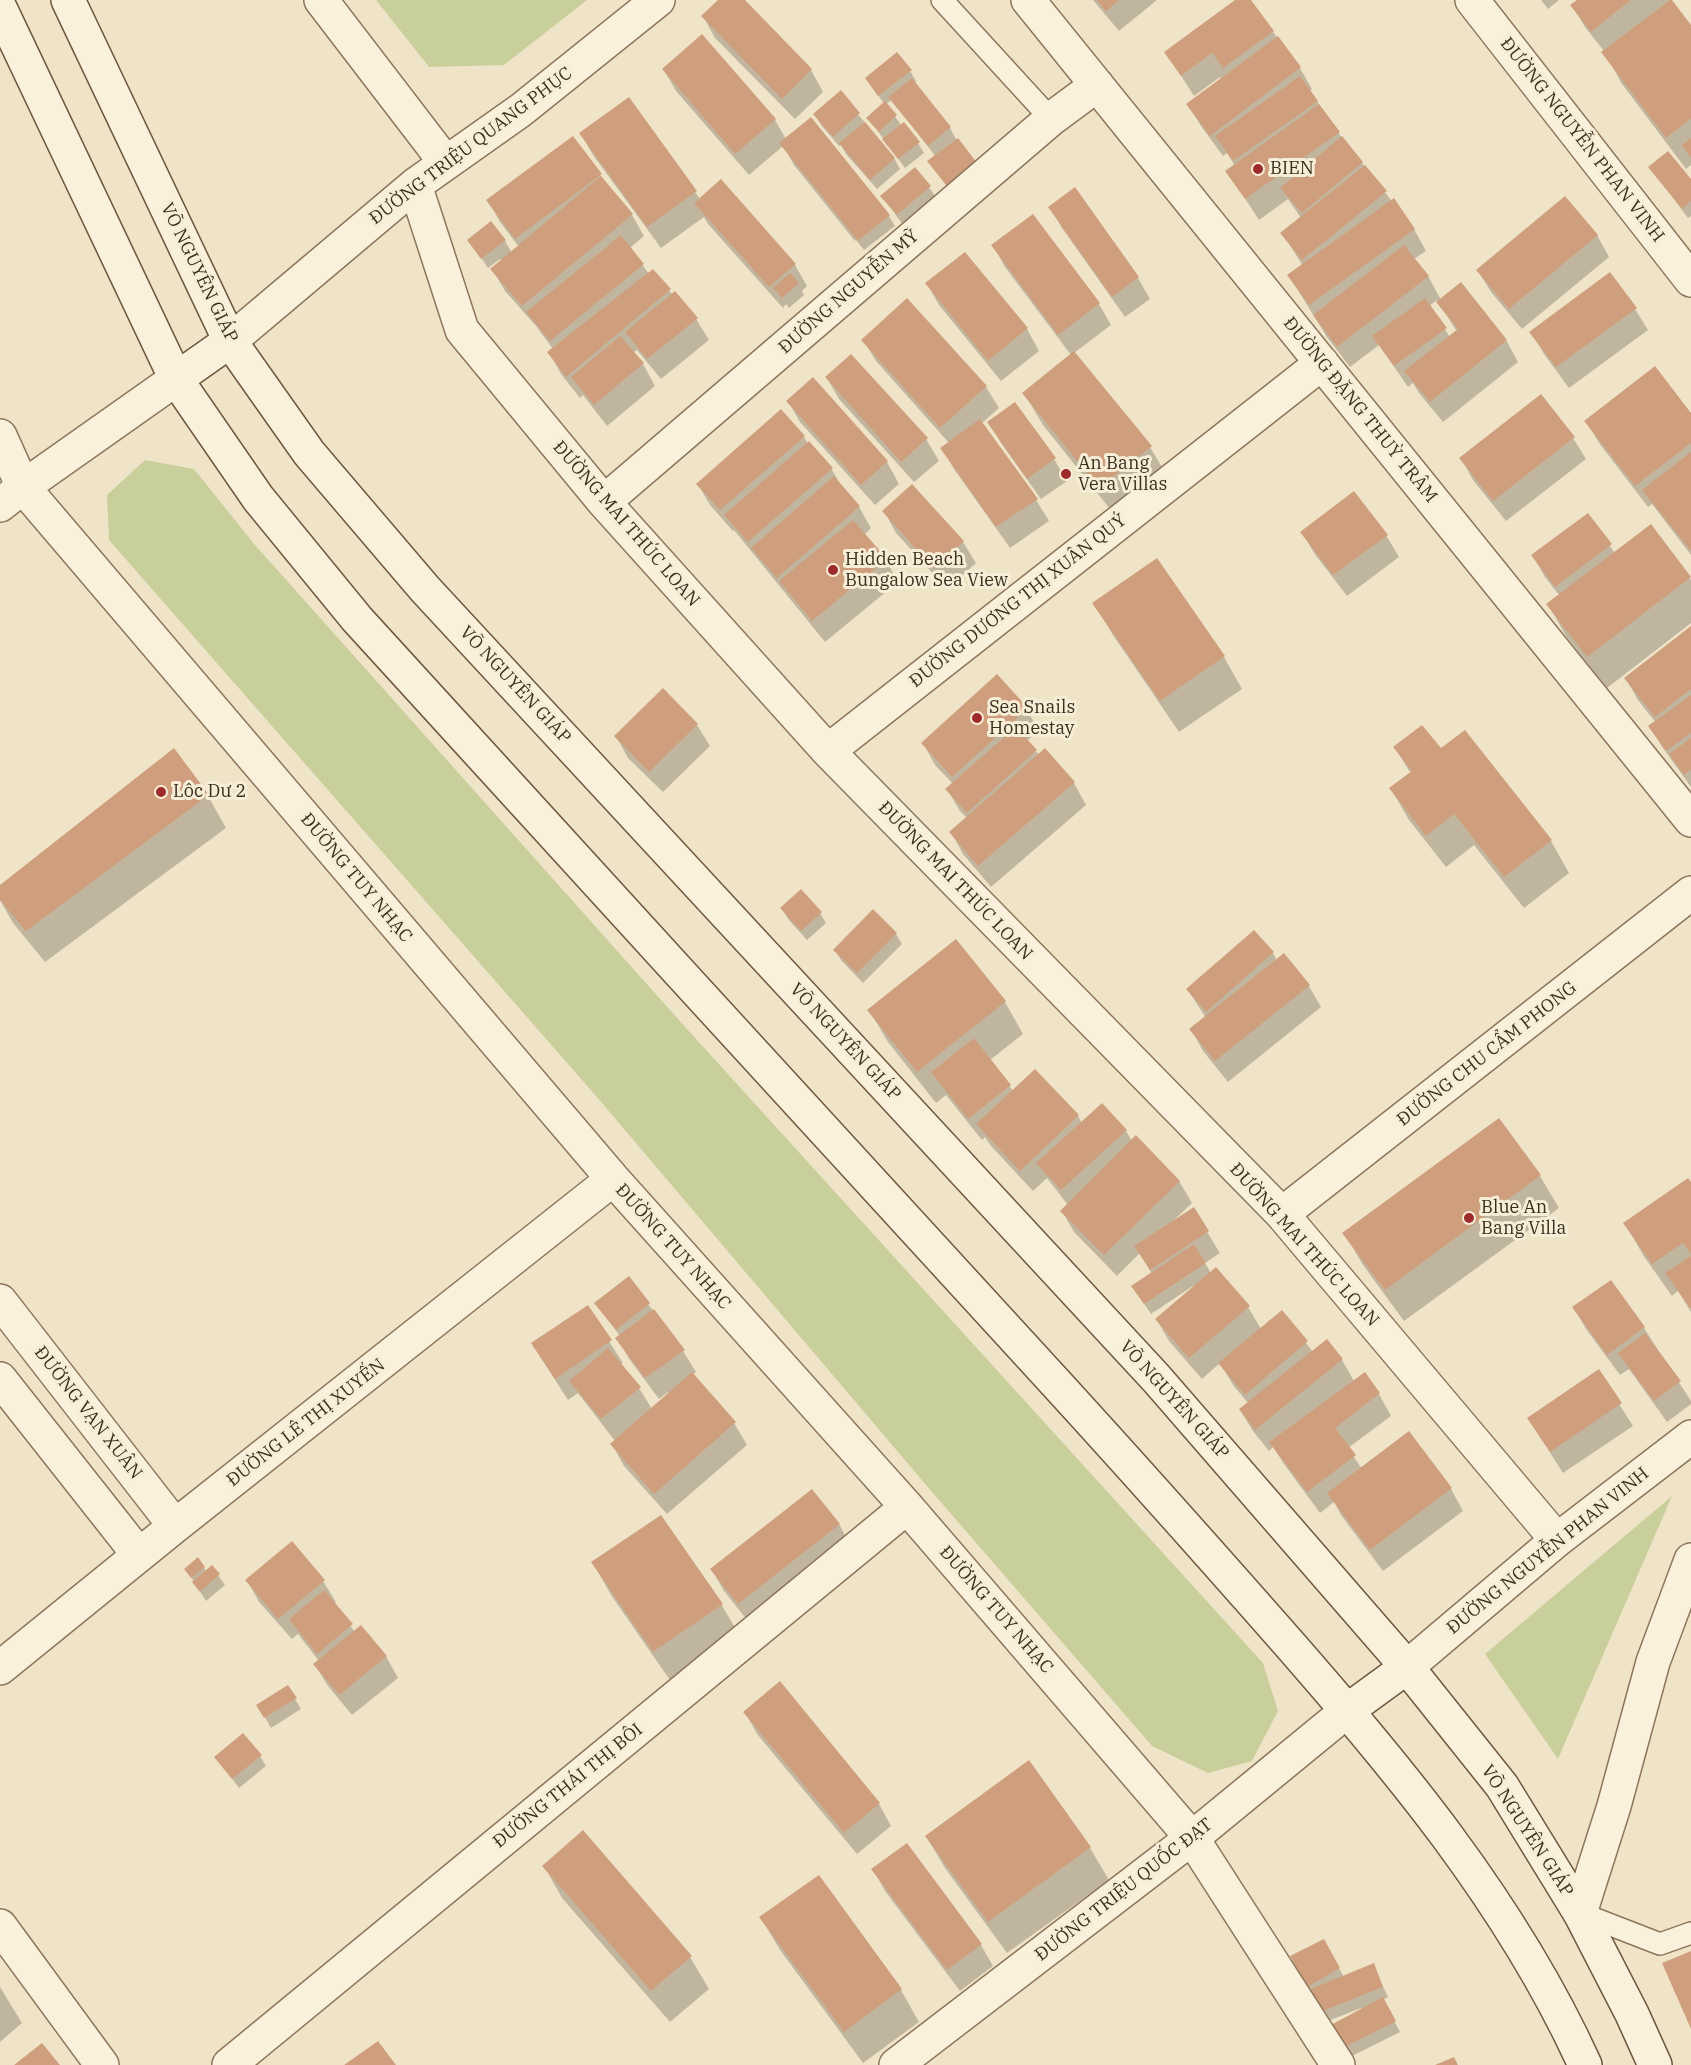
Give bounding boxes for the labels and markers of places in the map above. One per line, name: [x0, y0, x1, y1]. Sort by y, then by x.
place label: BIEN: [1270, 158, 1314, 180]
marker: BIEN: [1251, 162, 1265, 176]
place label: An Bang Vera Villas: [1078, 453, 1167, 496]
marker: An Bang Vera Villas: [1059, 467, 1073, 481]
place label: Hidden Beach Bungalow Sea View: [845, 549, 1008, 592]
marker: Hidden Beach Bungalow Sea View: [826, 563, 840, 577]
place label: Sea Snails Homestay: [989, 697, 1075, 740]
marker: Sea Snails Homestay: [970, 711, 984, 725]
place label: Lôc Dư 2: [173, 781, 246, 803]
marker: Lôc Dư 2: [154, 785, 168, 799]
place label: Blue An Bang Villa: [1481, 1197, 1566, 1240]
marker: Blue An Bang Villa: [1462, 1211, 1476, 1225]

